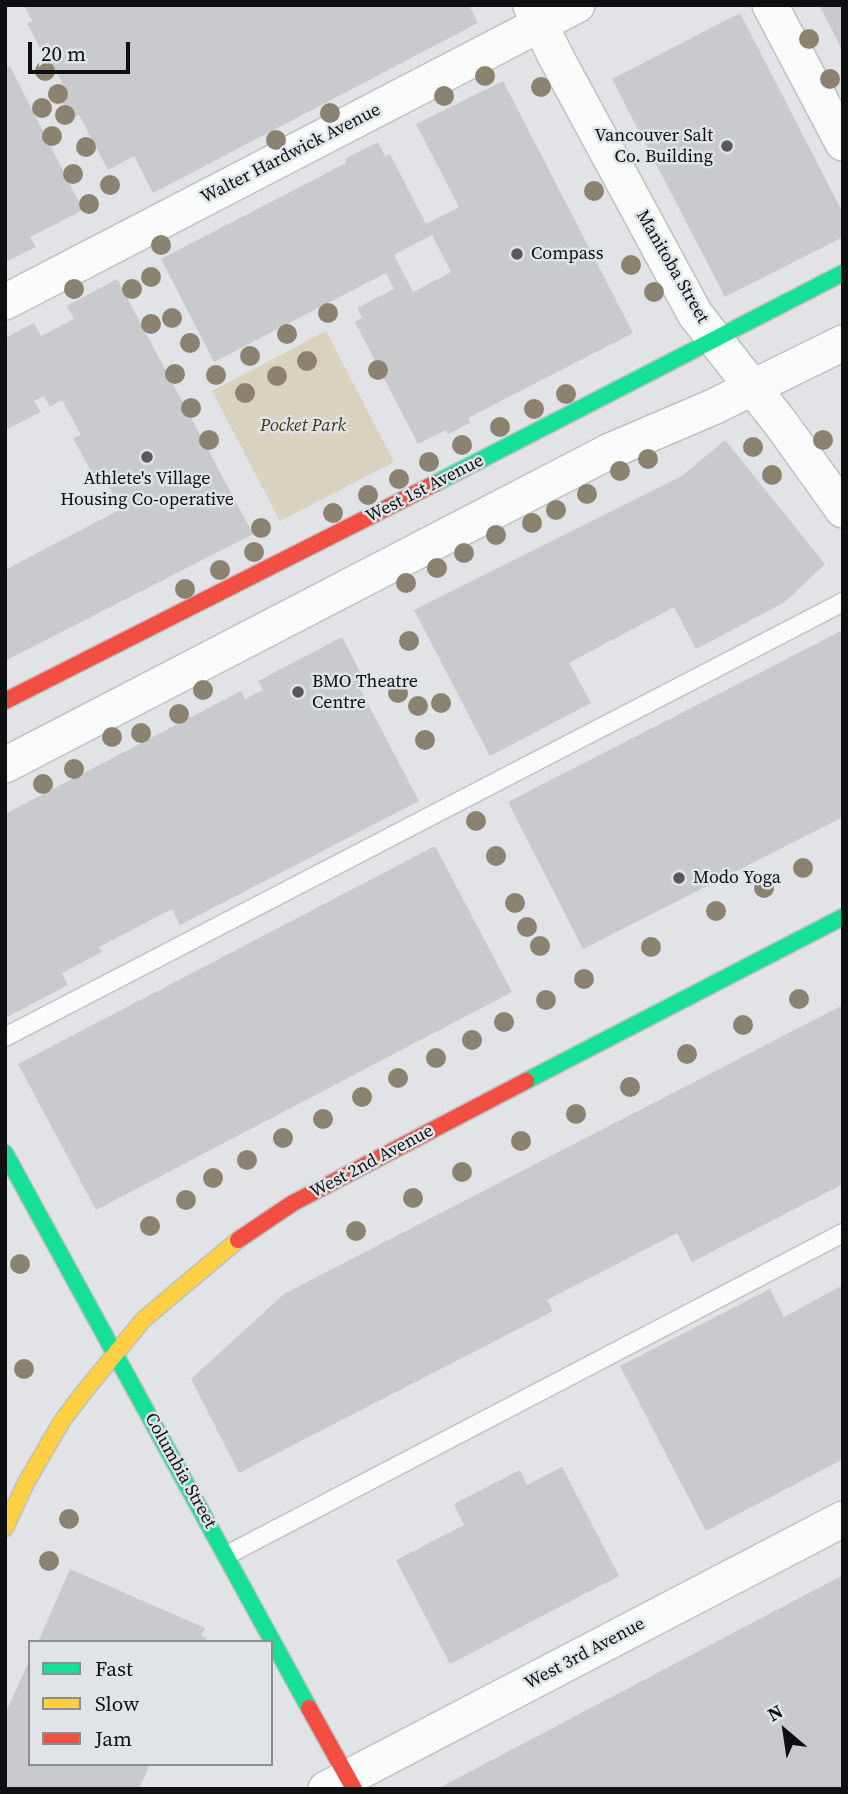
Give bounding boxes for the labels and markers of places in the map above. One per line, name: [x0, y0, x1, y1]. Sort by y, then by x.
place label: Vancouver Salt Co. Building: [594, 125, 713, 168]
marker: Vancouver Salt Co. Building: [719, 138, 735, 154]
place label: Compass: [531, 243, 603, 265]
marker: Compass: [509, 246, 525, 262]
marker: Athlete's Village Housing Co-operative: [139, 449, 155, 465]
place label: Athlete's Village Housing Co-operative: [60, 468, 234, 510]
place label: BMO Theatre Centre: [312, 671, 418, 714]
marker: BMO Theatre Centre: [290, 684, 306, 700]
place label: Modo Yoga: [693, 867, 781, 889]
marker: Modo Yoga: [671, 870, 687, 886]

